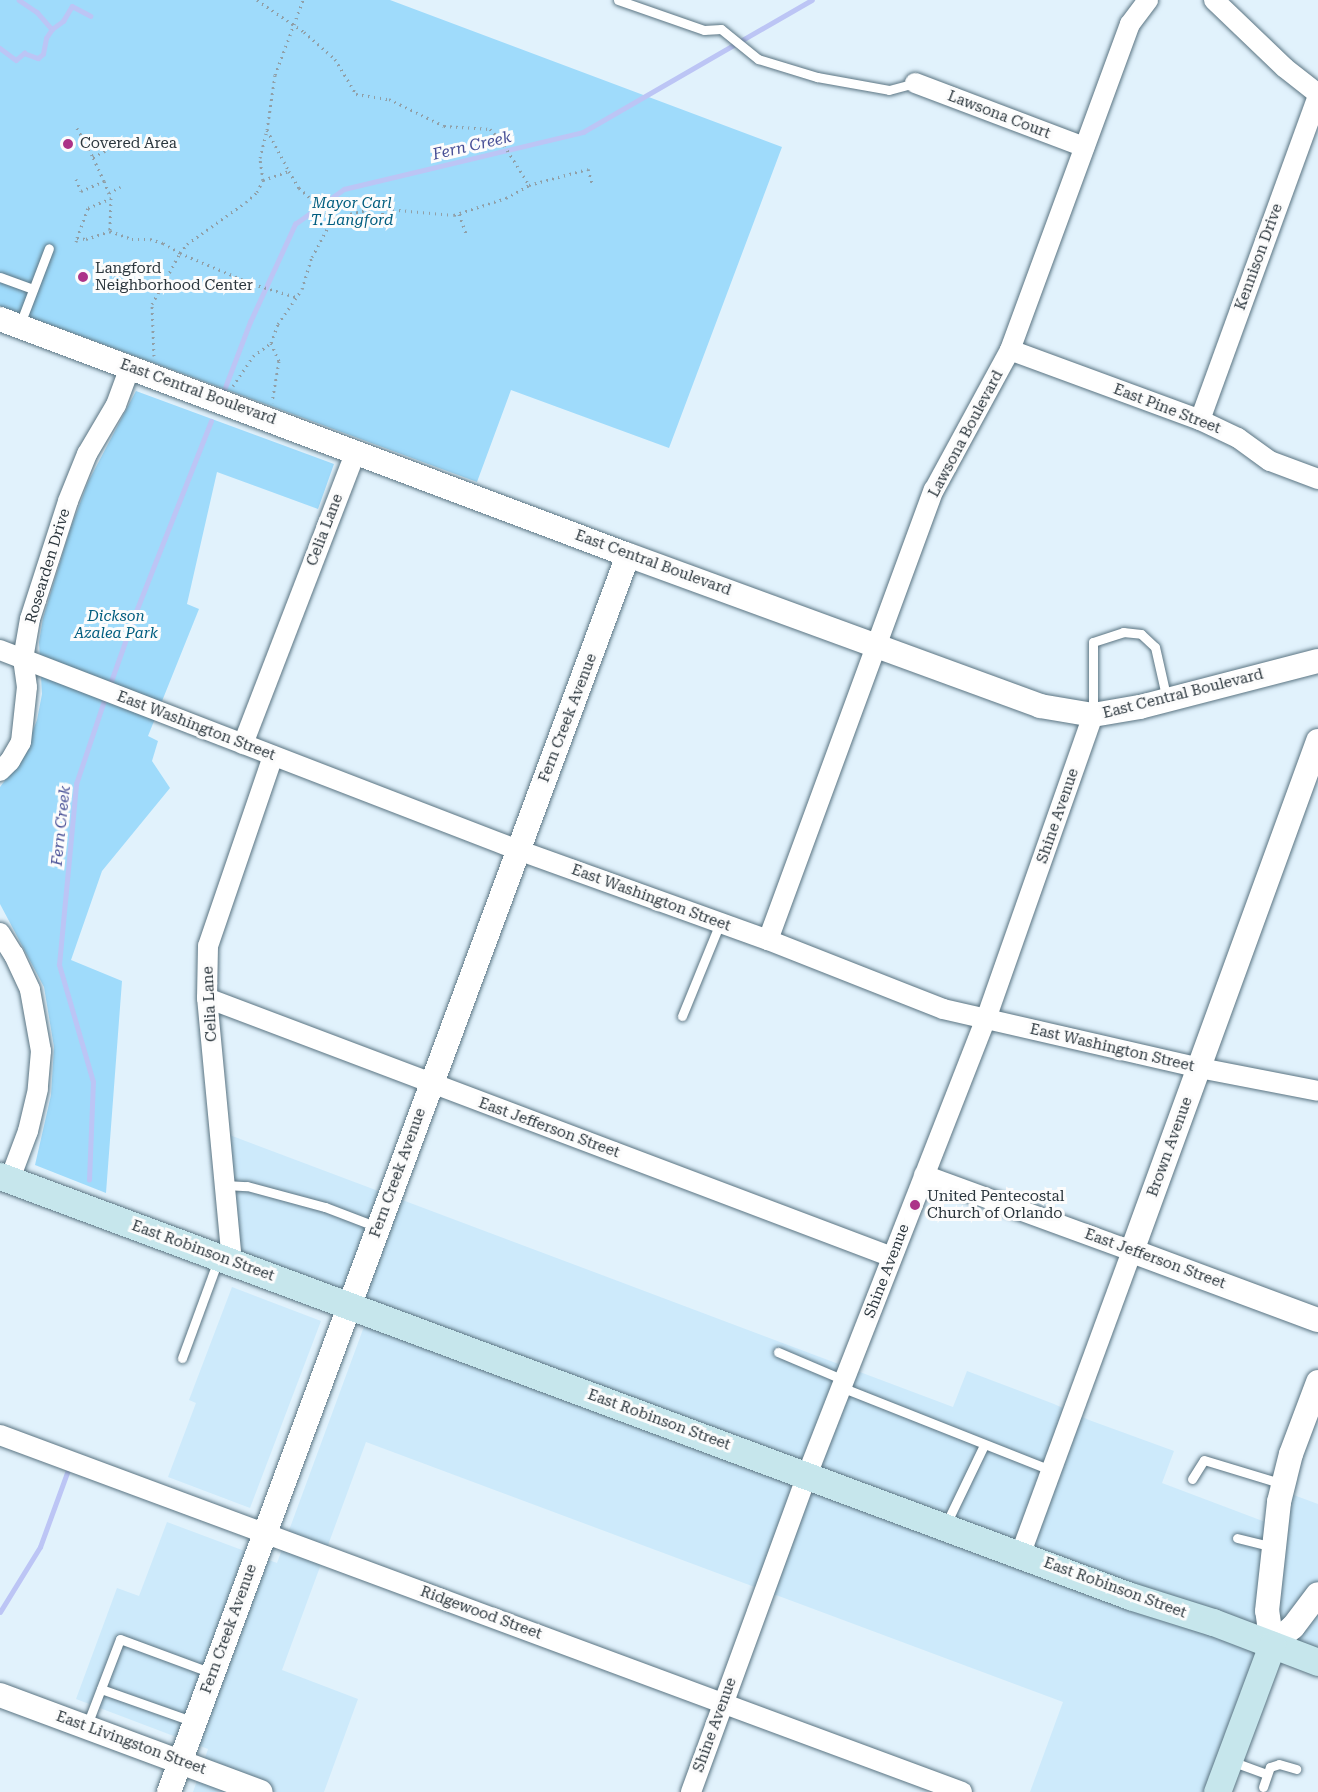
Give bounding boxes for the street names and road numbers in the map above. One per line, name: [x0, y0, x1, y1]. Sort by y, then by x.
street label: Lawsona Court: [945, 87, 1053, 143]
street label: Kennison Drive: [1231, 201, 1287, 313]
street label: East Central Boulevard: [117, 355, 279, 429]
street label: Lawsona Boulevard: [925, 368, 1007, 500]
street label: East Pine Street: [1111, 380, 1223, 438]
street label: Celia Lane: [303, 491, 347, 569]
street label: Rosearden Drive: [22, 506, 74, 626]
street label: East Central Boulevard: [572, 526, 734, 600]
street label: Fern Creek Avenue: [535, 651, 601, 785]
street label: East Central Boulevard: [1101, 665, 1265, 723]
street label: East Washington Street: [114, 687, 278, 765]
street label: Shine Avenue: [1033, 766, 1083, 866]
street label: East Washington Street: [569, 861, 733, 935]
street label: Celia Lane: [199, 966, 221, 1042]
street label: East Washington Street: [1028, 1020, 1196, 1076]
street label: East Jefferson Street: [476, 1094, 622, 1162]
street label: Brown Avenue: [1144, 1095, 1196, 1199]
street label: Fern Creek Avenue: [366, 1106, 430, 1240]
street label: East Robinson Street: [129, 1217, 277, 1285]
street label: Shine Avenue: [861, 1221, 913, 1321]
street label: East Jefferson Street: [1082, 1225, 1228, 1293]
street label: East Robinson Street: [585, 1386, 733, 1454]
street label: East Robinson Street: [1041, 1554, 1189, 1622]
street label: Fern Creek Avenue: [197, 1562, 261, 1696]
street label: Ridgewood Street: [418, 1583, 544, 1643]
street label: Shine Avenue: [690, 1675, 740, 1775]
street label: East Livingston Street: [54, 1707, 208, 1779]

